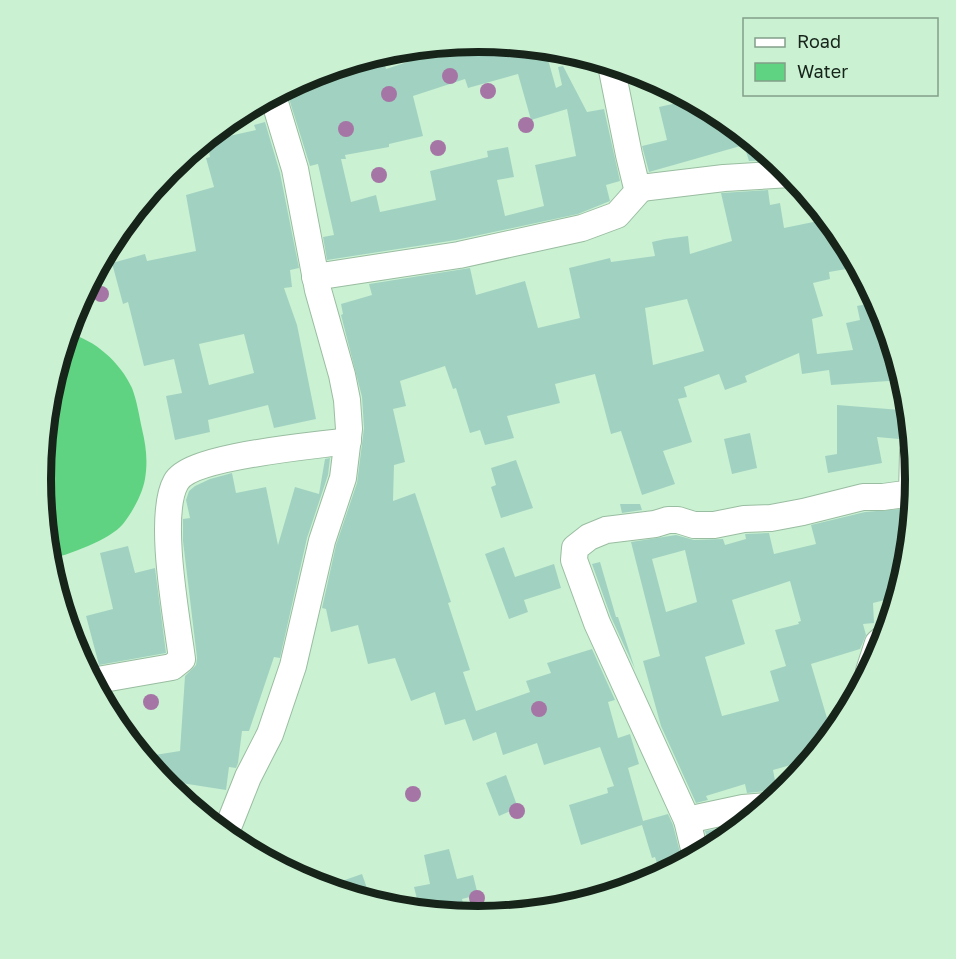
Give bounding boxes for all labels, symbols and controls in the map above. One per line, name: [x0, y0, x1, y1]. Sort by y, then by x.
legend: [743, 18, 938, 96]
text: Road: [797, 30, 841, 52]
text: Water: [797, 60, 848, 82]

